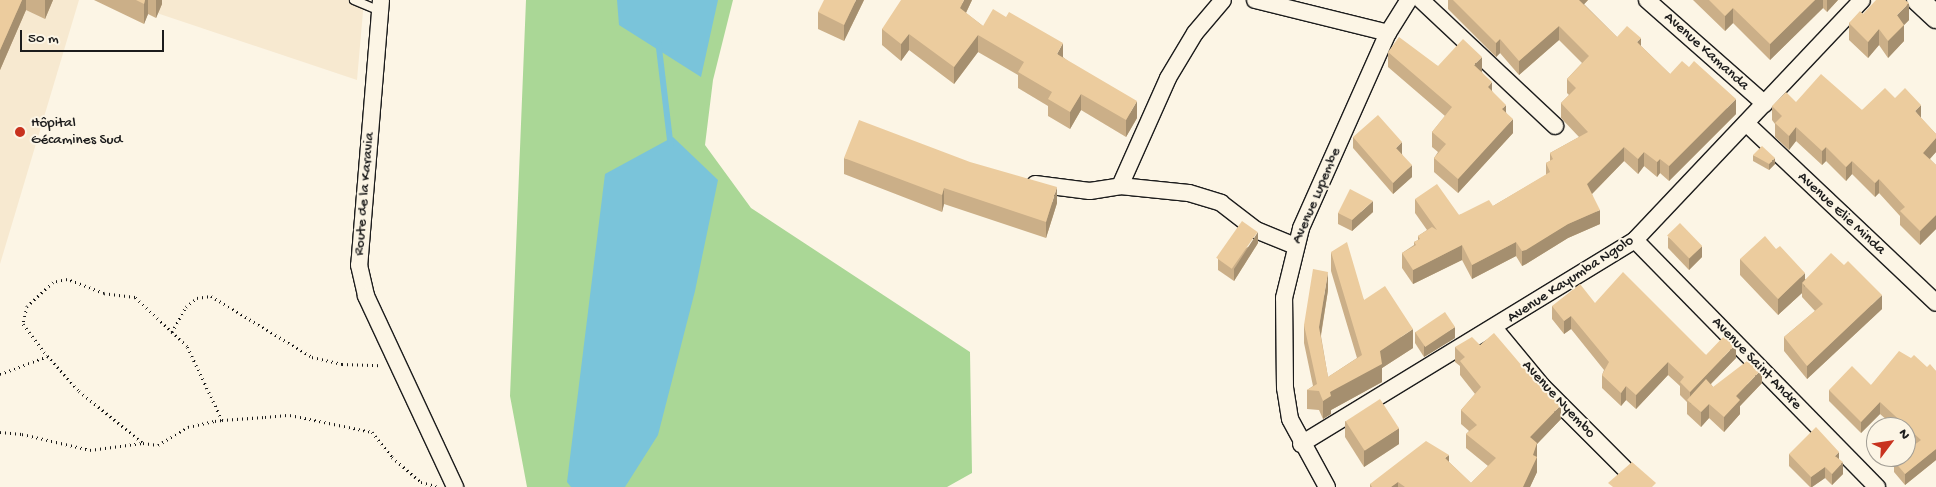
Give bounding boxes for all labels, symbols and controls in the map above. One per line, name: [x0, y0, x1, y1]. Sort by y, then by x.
street label: Avenue Kamanda: [1660, 9, 1752, 95]
scale bar: [22, 20, 166, 52]
text: 50 m: [28, 30, 59, 48]
place label: Hôpital Gécamines Sud: [31, 114, 122, 149]
marker: Hôpital Gécamines Sud: [13, 125, 27, 139]
street label: Route de la Karavia: [351, 132, 379, 256]
street label: Avenue Lupembe: [1289, 145, 1345, 247]
street label: Avenue Elie Minda: [1793, 169, 1889, 259]
street label: Avenue Kayumba Ngolo: [1504, 232, 1638, 328]
street label: Avenue Saint Andre: [1707, 314, 1805, 414]
street label: Avenue Nyembo: [1517, 357, 1599, 443]
north arrow: [1866, 417, 1916, 467]
text: N: [1894, 426, 1913, 443]

